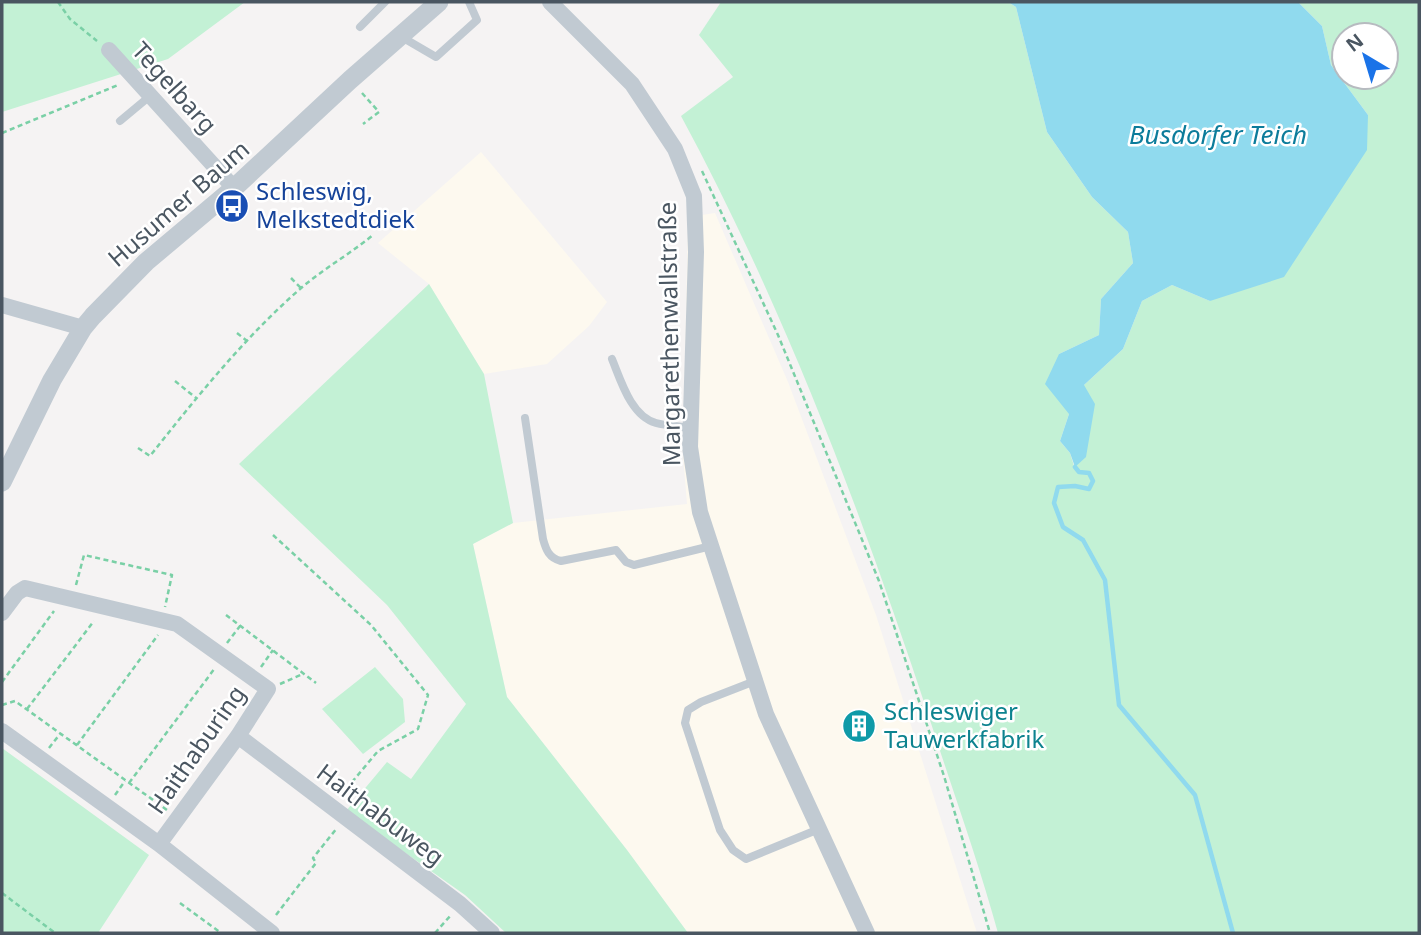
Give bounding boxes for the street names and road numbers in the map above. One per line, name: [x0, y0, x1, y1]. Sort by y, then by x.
street label: Tegelbarg: [125, 34, 225, 140]
street label: Husumer Baum: [100, 132, 256, 274]
street label: Margarethenwallstraße: [650, 202, 687, 467]
street label: Haithaburing: [139, 678, 252, 820]
street label: Haithabuweg: [311, 755, 451, 872]

